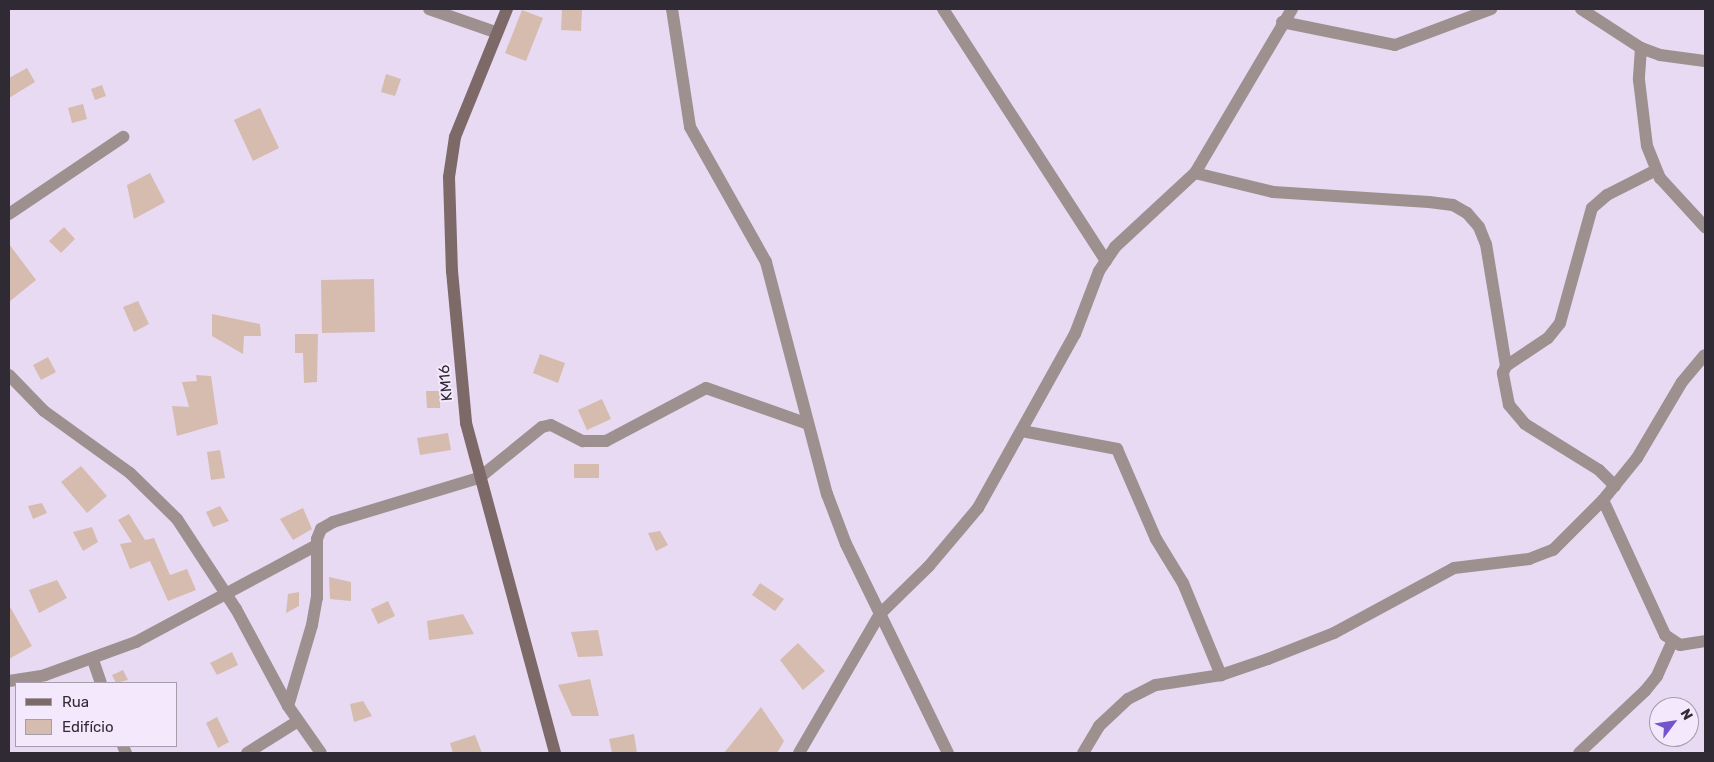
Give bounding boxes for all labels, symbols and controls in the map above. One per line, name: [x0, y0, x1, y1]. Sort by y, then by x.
street label: KM16: [435, 364, 457, 402]
legend: [15, 682, 178, 747]
text: Rua: [62, 693, 89, 711]
north arrow: [1649, 697, 1699, 747]
text: N: [1677, 706, 1696, 723]
text: Edifício: [62, 718, 114, 736]

